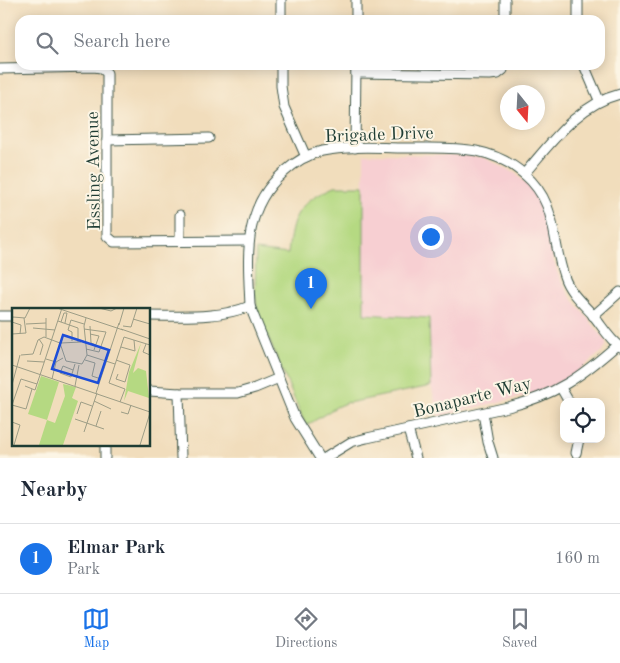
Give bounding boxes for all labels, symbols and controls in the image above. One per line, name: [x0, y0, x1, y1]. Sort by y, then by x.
search box: [15, 15, 605, 70]
icon: search: [33, 29, 61, 57]
text: Search here: [73, 33, 170, 52]
north arrow: [500, 85, 545, 130]
street label: Essling Avenue: [84, 111, 104, 231]
street label: Brigade Drive: [324, 124, 434, 146]
your location: [418, 224, 444, 250]
pin: 1: [295, 268, 327, 309]
inset map: [12, 308, 150, 446]
street label: Bonaparte Way: [411, 374, 534, 421]
map controls: [560, 398, 605, 443]
button: locate: [560, 398, 605, 443]
text: Nearby: [20, 480, 88, 501]
text: Elmar Park: [67, 539, 165, 558]
text: 1: [31, 551, 41, 567]
text: 160 m: [555, 551, 600, 567]
text: Park: [67, 562, 100, 578]
tab: Map: [82, 605, 110, 652]
tab: Directions: [275, 605, 337, 652]
tab: Saved: [502, 605, 538, 652]

